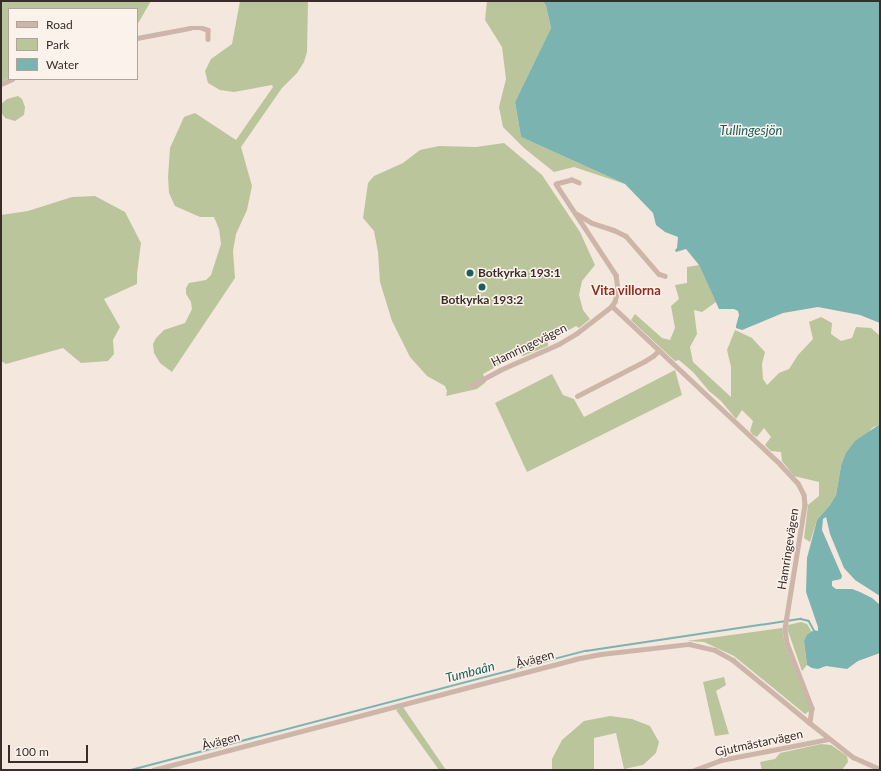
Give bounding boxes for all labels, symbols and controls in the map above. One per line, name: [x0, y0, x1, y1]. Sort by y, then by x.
legend: [8, 8, 138, 80]
text: Road: [46, 17, 73, 32]
text: Park: [46, 37, 69, 52]
text: Water: [46, 57, 79, 72]
water label: Tullingesjön: [720, 122, 782, 138]
place label: Botkyrka 193:1: [478, 266, 561, 280]
marker: Botkyrka 193:1: [465, 268, 475, 278]
marker: Botkyrka 193:2: [477, 282, 487, 292]
district label: Vita villorna: [591, 282, 661, 298]
place label: Botkyrka 193:2: [441, 293, 523, 307]
street label: Hamringevägen: [489, 320, 569, 370]
street label: Hamringevägen: [774, 507, 802, 591]
street label: Åvägen: [514, 647, 556, 671]
water label: Tumbaån: [444, 658, 496, 686]
street label: Gjutmästarvägen: [714, 727, 804, 759]
street label: Åvägen: [200, 729, 242, 753]
scale bar: [10, 737, 90, 763]
text: 100 m: [15, 744, 49, 759]

